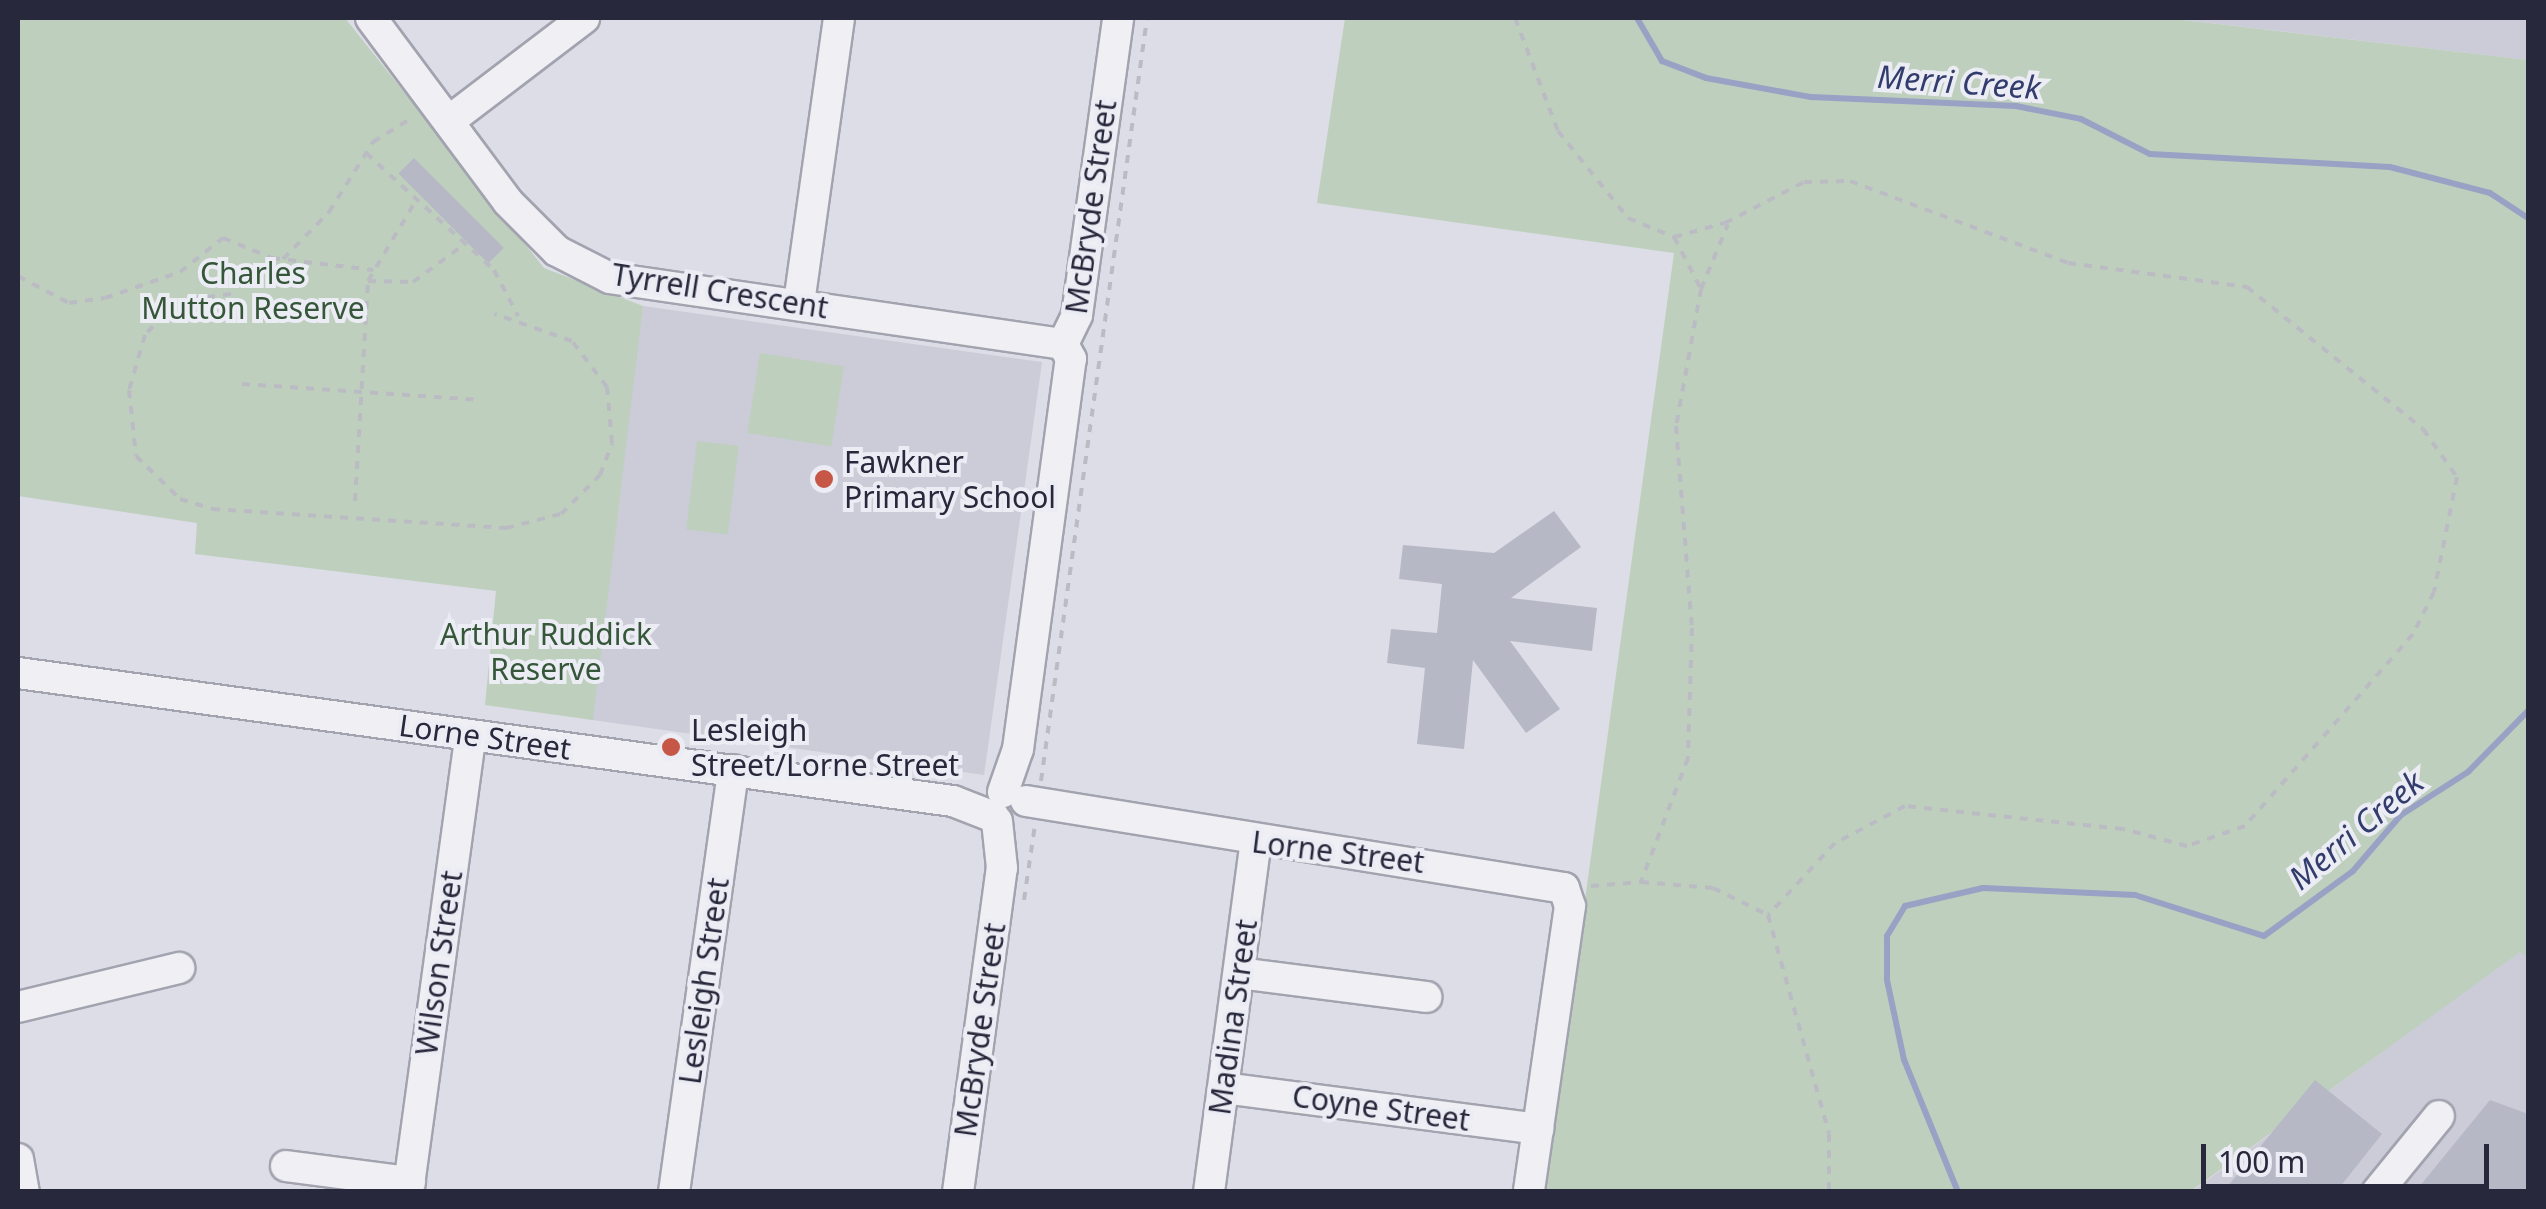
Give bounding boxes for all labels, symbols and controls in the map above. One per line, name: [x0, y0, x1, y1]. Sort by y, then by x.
water label: Merri Creek: [1876, 57, 2042, 107]
street label: McBryde Street: [1058, 98, 1124, 316]
park label: Charles Mutton Reserve: [141, 255, 365, 326]
street label: Tyrrell Crescent: [609, 256, 831, 326]
place label: Fawkner Primary School: [844, 444, 1056, 514]
marker: Fawkner Primary School: [813, 468, 835, 490]
park label: Arthur Ruddick Reserve: [440, 616, 652, 686]
street label: Lorne Street: [397, 707, 573, 767]
place label: Lesleigh Street/Lorne Street: [691, 712, 959, 782]
marker: Lesleigh Street/Lorne Street: [660, 736, 682, 758]
water label: Merri Creek: [2281, 763, 2431, 897]
street label: Lorne Street: [1250, 824, 1426, 880]
street label: Wilson Street: [408, 868, 470, 1058]
street label: Lesleigh Street: [672, 876, 736, 1086]
street label: Madina Street: [1201, 917, 1265, 1117]
street label: McBryde Street: [947, 921, 1013, 1139]
street label: Coyne Street: [1290, 1078, 1472, 1138]
scale bar: [2206, 1124, 2494, 1186]
text: 100 m: [2218, 1141, 2305, 1182]

